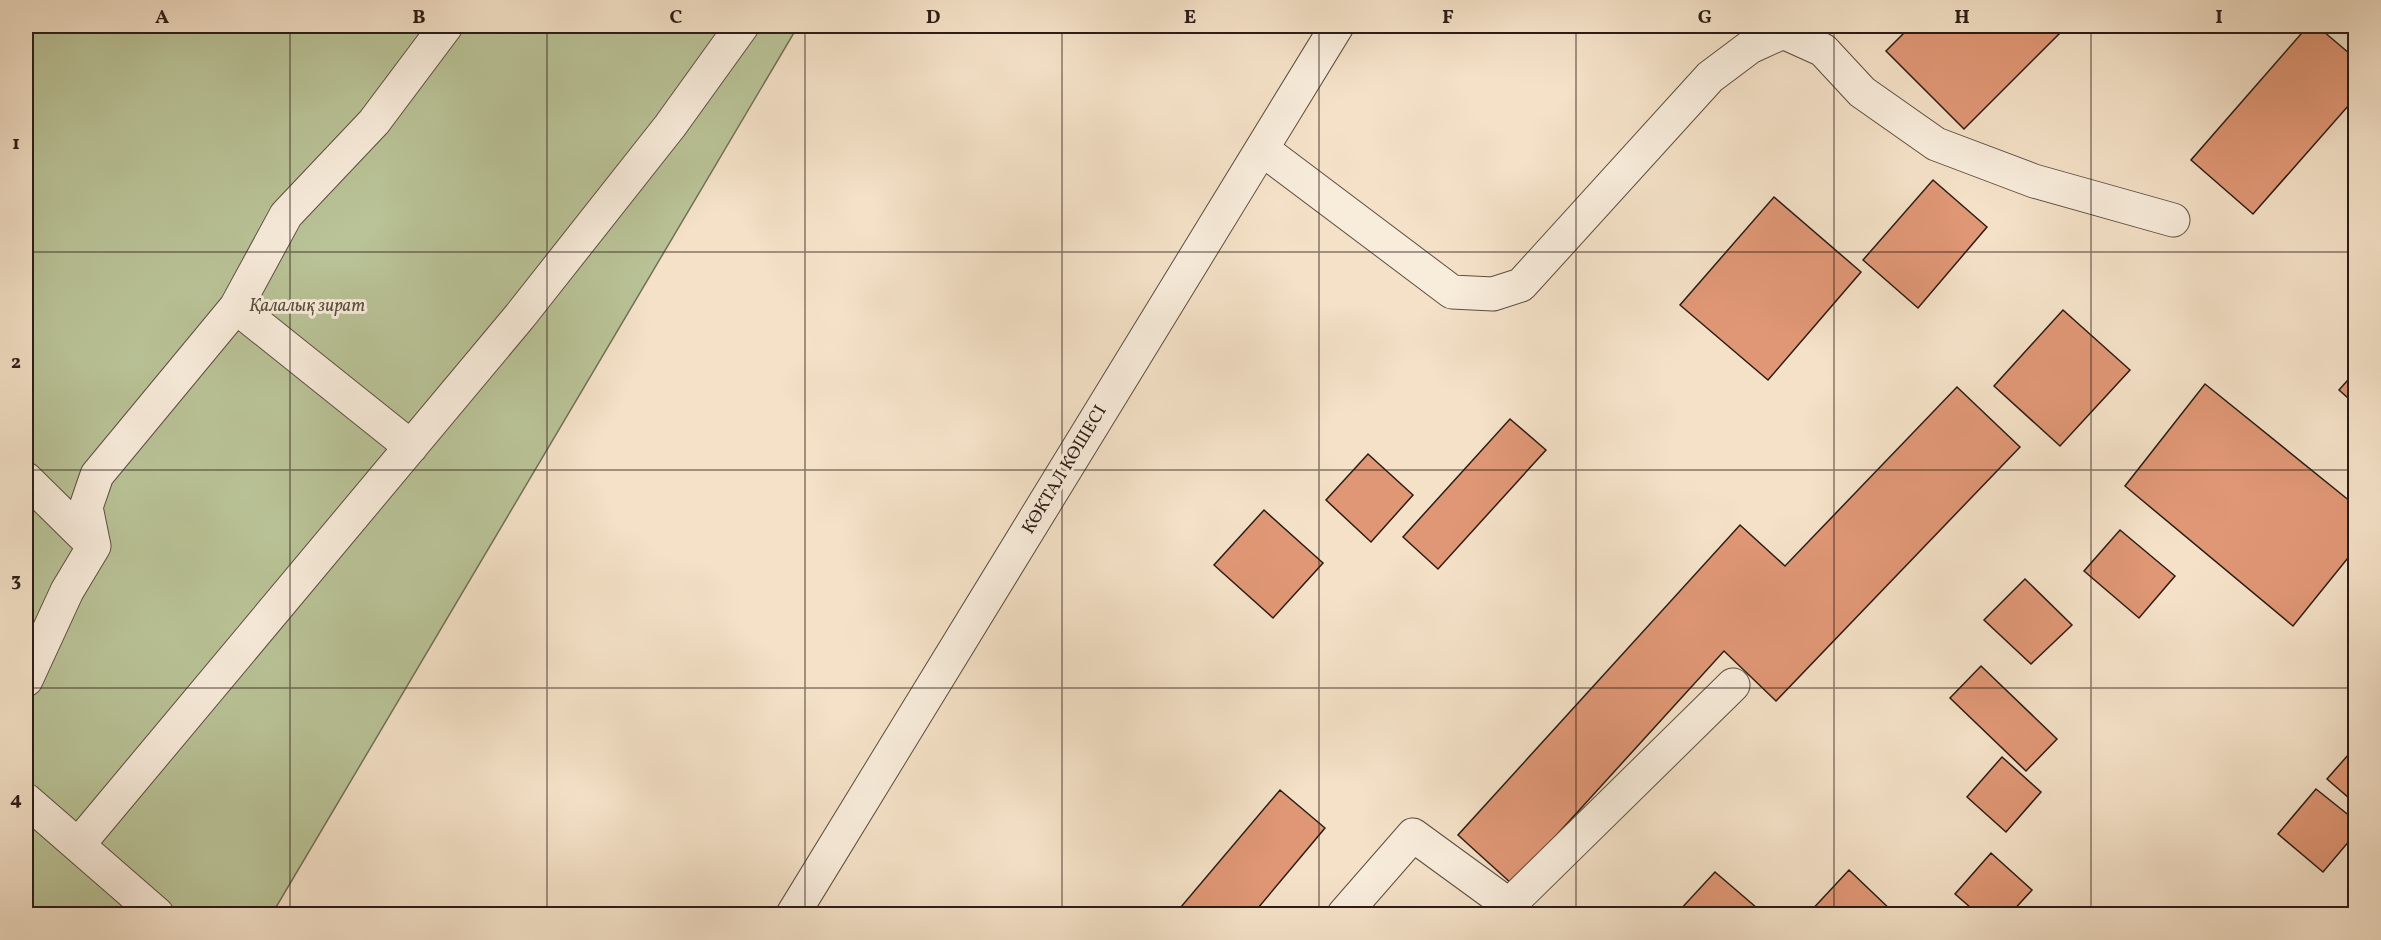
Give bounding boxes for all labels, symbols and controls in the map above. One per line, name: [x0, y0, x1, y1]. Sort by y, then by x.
text: A: [155, 4, 169, 32]
text: B: [412, 4, 426, 32]
text: C: [670, 4, 683, 32]
text: D: [926, 4, 940, 32]
text: E: [1184, 4, 1196, 32]
text: F: [1442, 4, 1454, 32]
text: G: [1698, 4, 1712, 32]
text: H: [1954, 4, 1970, 32]
text: I: [2215, 4, 2223, 32]
text: 1: [12, 130, 20, 158]
park label: Қалалық зират: [249, 294, 365, 319]
text: 2: [11, 349, 21, 377]
street label: КӨКТАЛ КӨШЕСІ: [1017, 401, 1113, 539]
text: 3: [11, 567, 21, 595]
text: 4: [10, 786, 22, 814]

